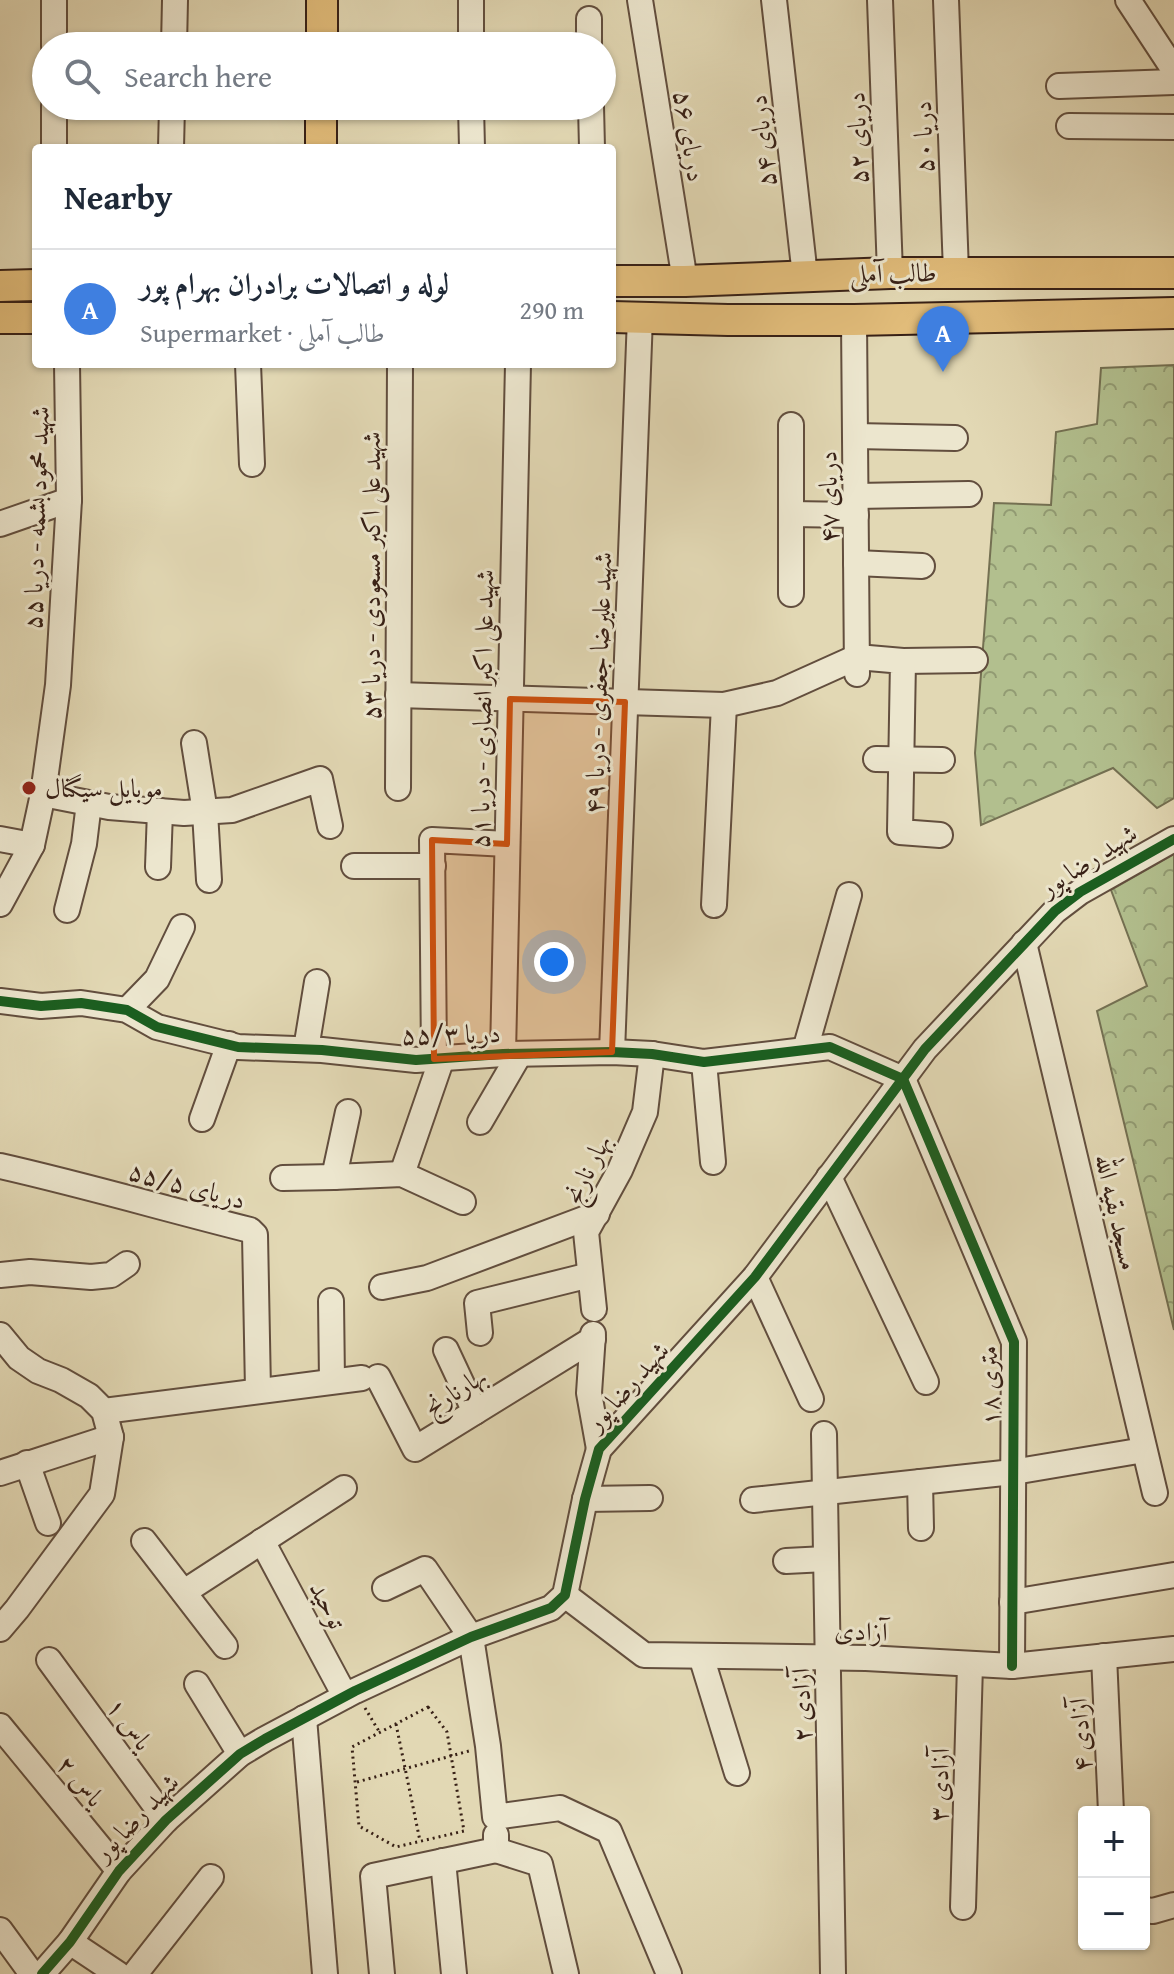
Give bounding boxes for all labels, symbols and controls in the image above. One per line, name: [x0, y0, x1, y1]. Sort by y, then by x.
search box: [32, 32, 616, 120]
icon: search: [60, 54, 104, 98]
text: Search here: [124, 54, 272, 98]
street label: دریای ۵۶: [664, 87, 717, 184]
street label: دریای ۵۲: [835, 91, 878, 185]
street label: دریای ۵۴: [737, 93, 786, 189]
street label: دریا ۵۰: [902, 100, 943, 174]
text: Nearby: [64, 172, 173, 221]
street label: طالب آملی: [849, 252, 937, 293]
text: لوله و اتصالات برادران بهرام پور: [140, 261, 449, 305]
text: A: [82, 290, 98, 329]
text: 290 m: [519, 290, 584, 329]
pin: A: [917, 306, 969, 372]
text: Supermarket · طالب آملی: [140, 313, 385, 352]
street label: شهید محمود بشمه - دریا ۵۵: [12, 406, 59, 630]
street label: شهید علی اکبر مسعودی - دریا ۵۳: [351, 432, 390, 720]
street label: دریای ۴۷: [807, 451, 848, 543]
street label: شهید علیرضا جعفری - دریا ۴۹: [573, 551, 622, 815]
street label: شهید علی اکبر انصاری - دریا ۵۱: [460, 569, 503, 849]
place label: موبایل سیگنال: [45, 768, 163, 807]
marker: موبایل سیگنال: [20, 779, 38, 797]
street label: شهید رضا پور: [1029, 813, 1144, 907]
your location: [534, 942, 574, 982]
street label: دریا ۵۵/۳: [401, 1013, 501, 1054]
street label: بهار نارنج: [553, 1127, 623, 1212]
street label: دریای ۵۵/۵: [124, 1150, 250, 1219]
street label: مسجد بقیه الله: [1085, 1150, 1150, 1274]
street label: شهید رضا پور: [573, 1332, 678, 1442]
street label: ۱۸ متری: [968, 1345, 1009, 1427]
street label: بهارنارنج: [415, 1356, 496, 1428]
street label: توحید: [300, 1574, 358, 1637]
street label: آزادی: [834, 1610, 891, 1651]
street label: آزادی ۲: [780, 1665, 821, 1742]
street label: یاس ۱: [98, 1689, 164, 1760]
street label: آزادی ۴: [1058, 1695, 1101, 1773]
street label: آزادی ۳: [918, 1745, 959, 1823]
street label: یاس ۲: [48, 1746, 116, 1817]
street label: شهید رضا پور: [81, 1764, 188, 1872]
map controls: [1078, 1806, 1150, 1950]
button: +: [1078, 1806, 1150, 1878]
button: −: [1078, 1878, 1150, 1950]

